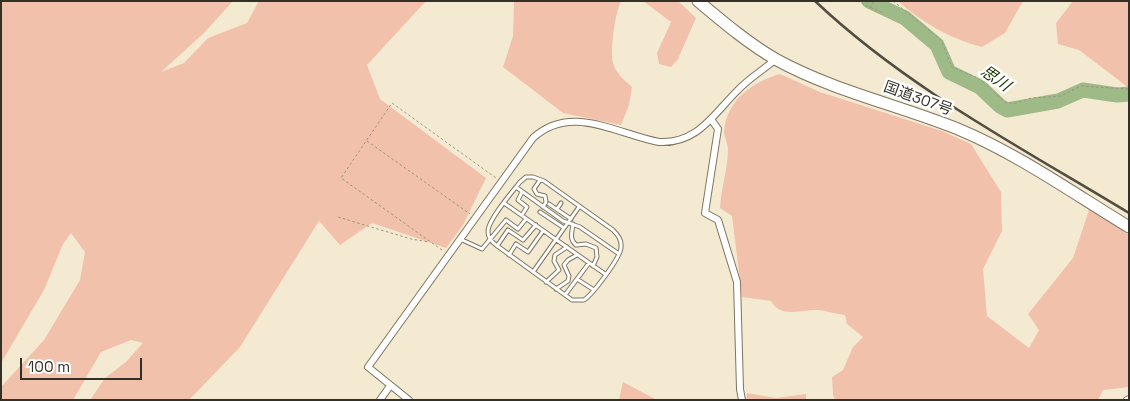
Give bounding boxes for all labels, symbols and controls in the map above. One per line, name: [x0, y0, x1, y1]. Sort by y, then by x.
water label: 思川: [976, 62, 1014, 96]
street label: 国道307号: [881, 78, 955, 120]
scale bar: [22, 348, 145, 380]
text: 100 m: [28, 357, 70, 376]

